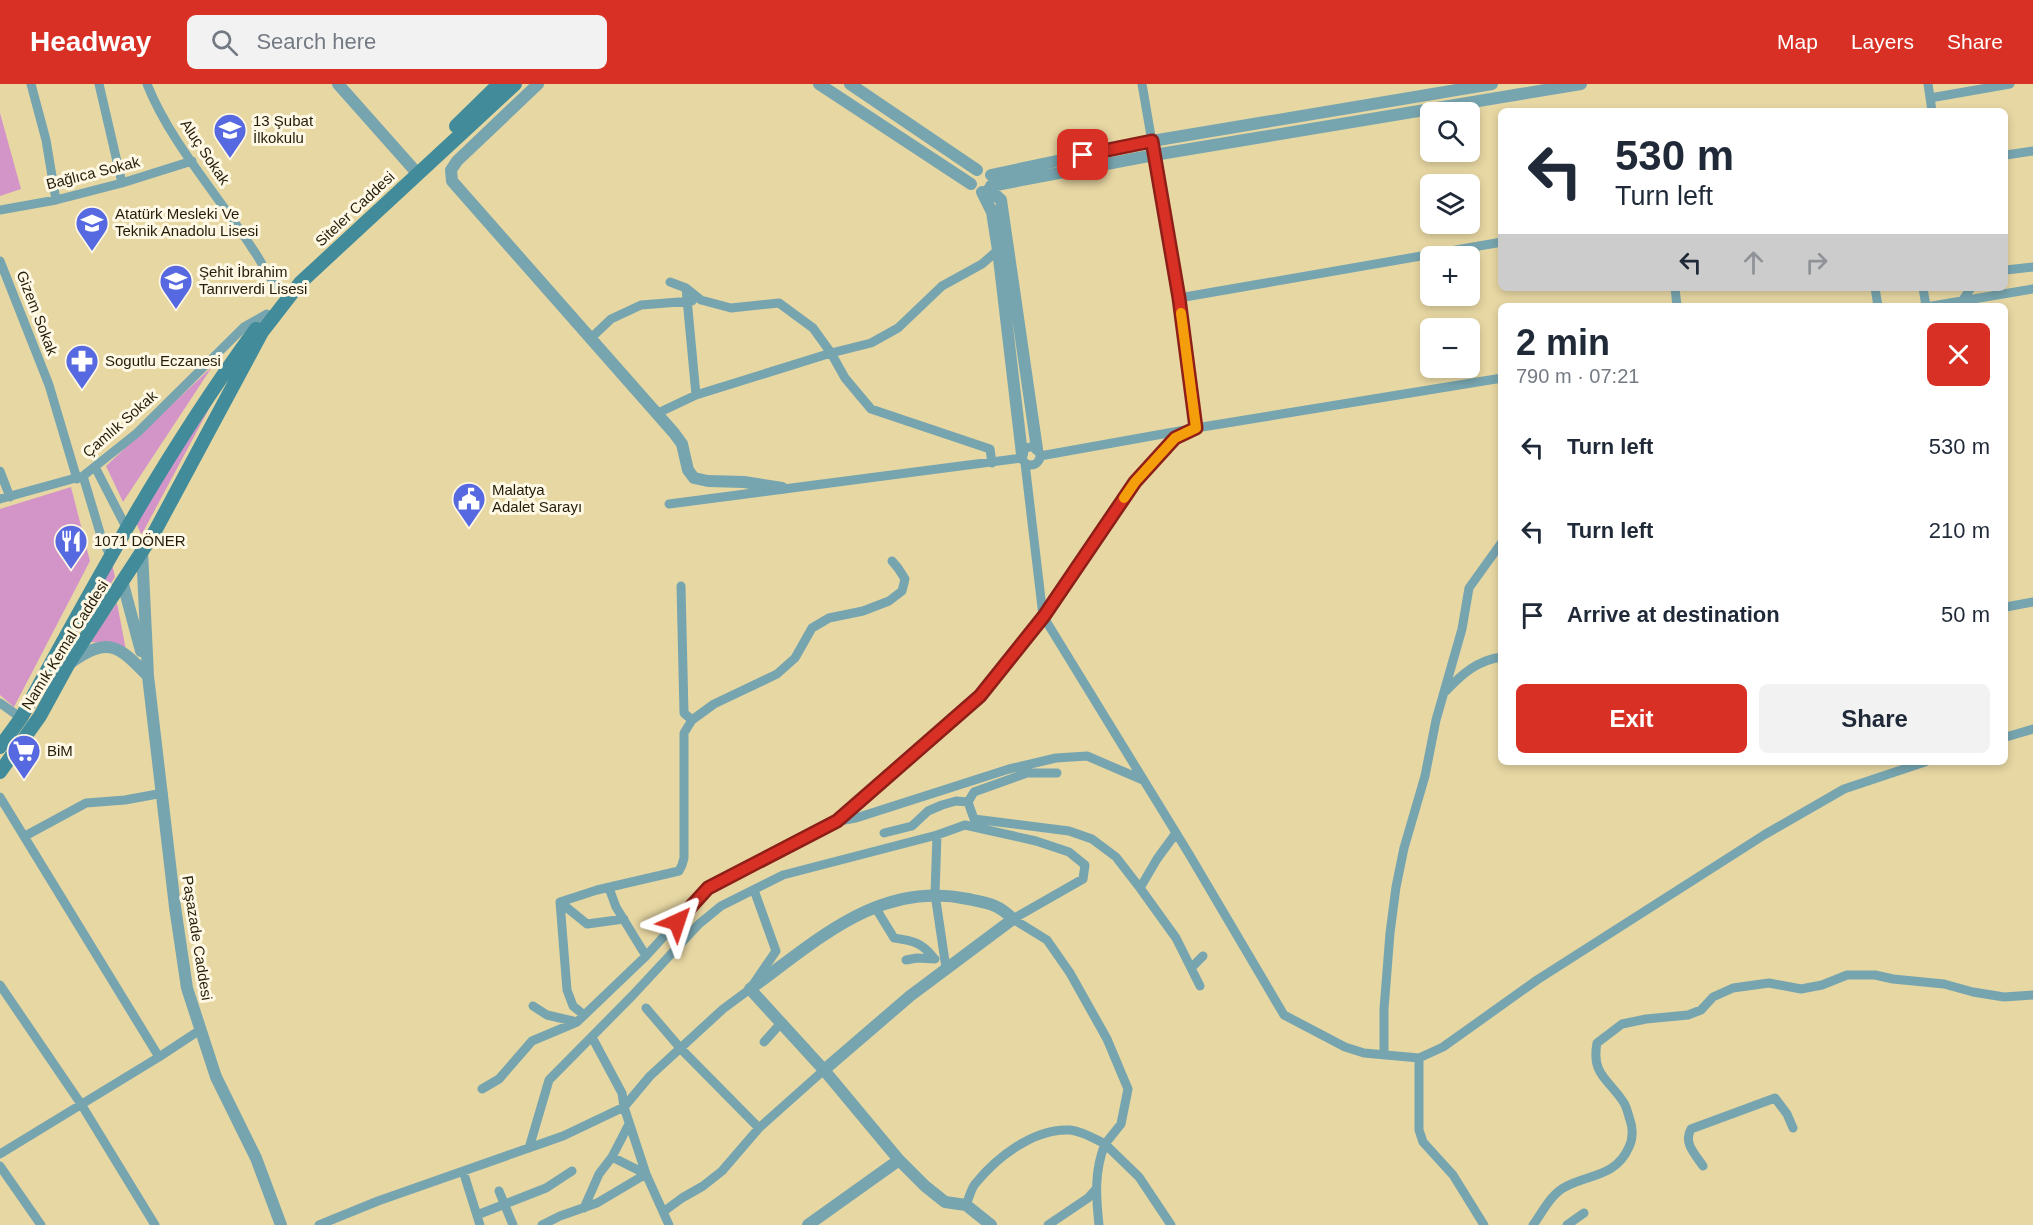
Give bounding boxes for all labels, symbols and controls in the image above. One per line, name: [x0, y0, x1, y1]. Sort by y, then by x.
search box: [187, 15, 607, 69]
text: Headway: [30, 26, 151, 57]
icon: search: [208, 26, 241, 59]
text: Search here: [256, 29, 376, 54]
text: Map: [1777, 30, 1818, 53]
text: Layers: [1851, 30, 1914, 53]
text: Share: [1947, 30, 2003, 53]
map controls: [1420, 102, 1480, 378]
button: search: [1420, 102, 1480, 162]
school or university icon: 13 Şubat İlkokulu: [212, 112, 248, 159]
place label: 13 Şubat İlkokulu: [253, 112, 314, 146]
street label: Aluç Sokak: [177, 116, 234, 188]
pin: [1057, 129, 1108, 180]
icon: left: [1516, 132, 1594, 210]
text: 530 m: [1615, 132, 1734, 179]
icon: arrive: [1066, 138, 1099, 171]
street label: Bağlıca Sokak: [44, 153, 142, 192]
street label: Siteler Caddesi: [312, 168, 398, 250]
button: layers: [1420, 174, 1480, 234]
text: Turn left: [1615, 181, 1713, 211]
school or university icon: Atatürk Mesleki Ve Teknik Anadolu Lisesi: [74, 205, 110, 252]
place label: Atatürk Mesleki Ve Teknik Anadolu Lisesi: [115, 205, 258, 239]
button: +: [1420, 246, 1480, 306]
icon: left: [1674, 246, 1707, 279]
icon: ahead: [1737, 246, 1770, 279]
icon: right: [1800, 246, 1833, 279]
school or university icon: Şehit İbrahim Tanrıverdi Lisesi: [158, 263, 194, 310]
place label: Şehit İbrahim Tanrıverdi Lisesi: [199, 263, 307, 297]
street label: Gizem Sokak: [14, 268, 62, 358]
button: −: [1420, 318, 1480, 378]
text: 2 min: [1516, 322, 1610, 363]
button: close: [1927, 323, 1990, 386]
pharmacy icon: Sogutlu Eczanesi: [64, 343, 100, 390]
place label: Sogutlu Eczanesi: [105, 352, 221, 369]
text: 790 m · 07:21: [1516, 365, 1639, 387]
street label: Çamlık Sokak: [79, 387, 161, 460]
icon: left: [1516, 431, 1549, 464]
text: Turn left: [1567, 434, 1653, 459]
text: 530 m: [1929, 434, 1990, 459]
public building icon: Malatya Adalet Sarayı: [451, 481, 487, 528]
place label: Malatya Adalet Sarayı: [492, 481, 582, 515]
icon: left: [1516, 515, 1549, 548]
text: Turn left: [1567, 518, 1653, 543]
text: 210 m: [1929, 518, 1990, 543]
restaurant icon: 1071 DÖNER: [53, 523, 89, 570]
place label: 1071 DÖNER: [94, 532, 186, 549]
street label: Namık Kemal Caddesi: [18, 577, 111, 713]
icon: arrive: [1516, 599, 1549, 632]
text: Arrive at destination: [1567, 602, 1780, 627]
text: 50 m: [1941, 602, 1990, 627]
button: Exit: [1516, 684, 1747, 753]
button: Share: [1759, 684, 1990, 753]
supermarket icon: BiM: [6, 733, 42, 780]
place label: BiM: [47, 742, 73, 759]
street label: Paşazade Caddesi: [179, 874, 216, 1001]
position arrow: [645, 890, 709, 954]

